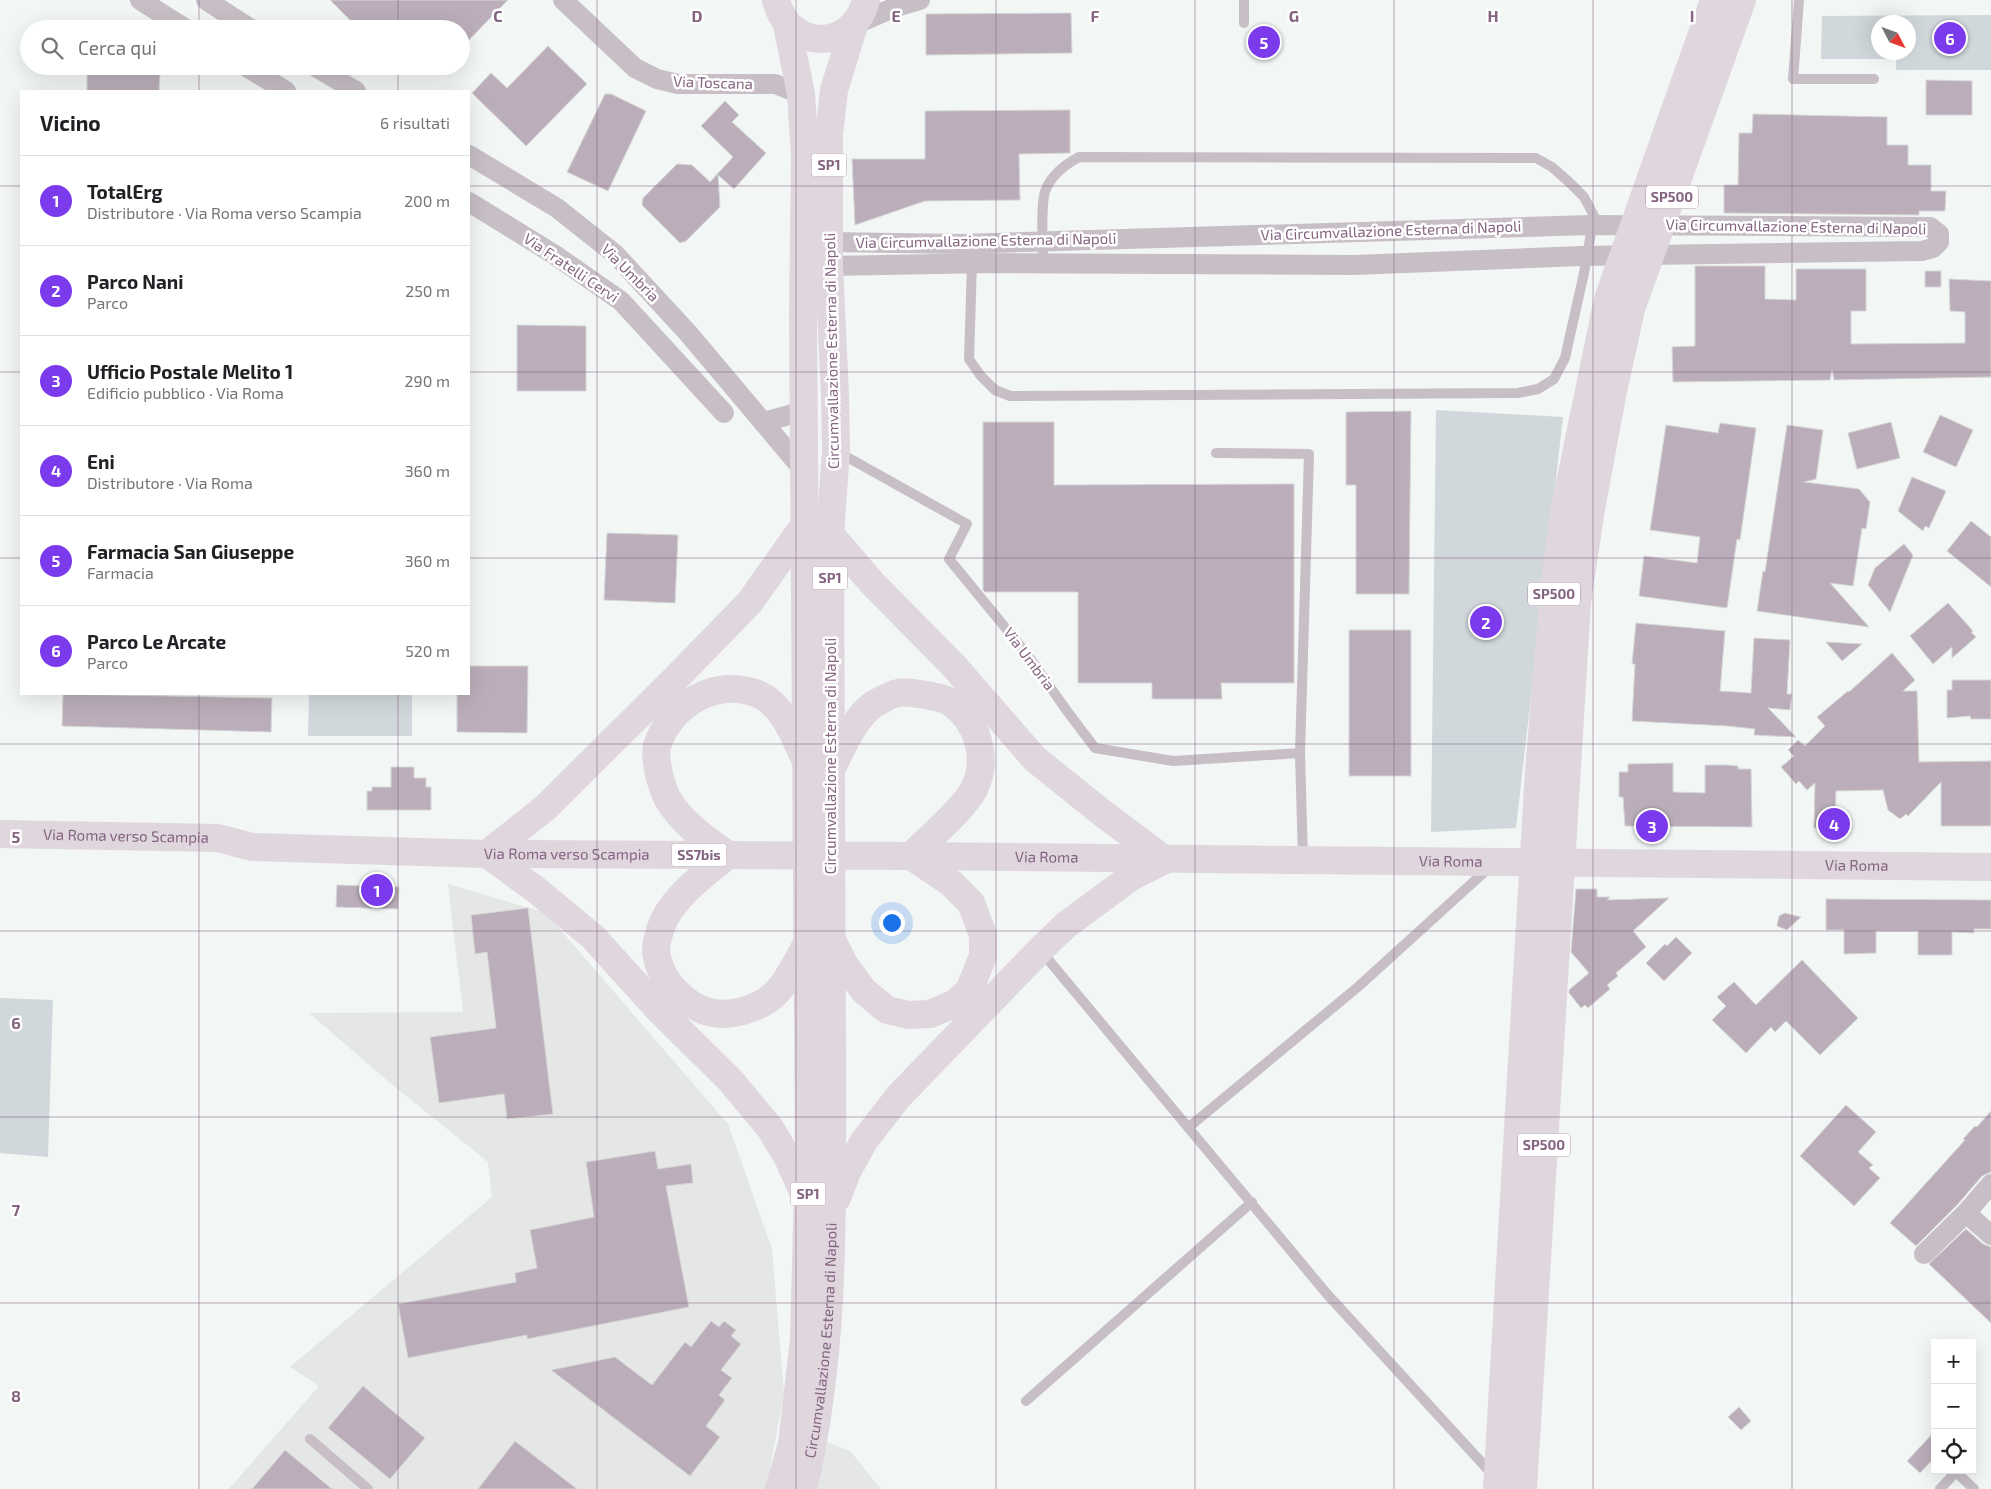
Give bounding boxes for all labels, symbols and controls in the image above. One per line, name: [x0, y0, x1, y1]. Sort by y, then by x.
text: C: [493, 6, 503, 25]
text: D: [692, 6, 703, 25]
text: E: [891, 6, 901, 25]
text: F: [1091, 6, 1100, 25]
text: G: [1289, 6, 1299, 25]
text: H: [1487, 6, 1499, 25]
text: I: [1690, 6, 1694, 25]
north arrow: [1871, 15, 1916, 60]
pin: 6: [1934, 19, 1966, 57]
search box: [20, 20, 470, 75]
pin: 5: [1248, 23, 1280, 61]
icon: search: [38, 34, 66, 62]
text: Cerca qui: [78, 36, 157, 59]
street label: Via Toscana: [673, 72, 753, 92]
text: Vicino: [40, 110, 101, 135]
text: 6 risultati: [380, 113, 450, 132]
road number: SP1: [812, 154, 846, 176]
text: TotalErg: [87, 180, 163, 203]
road number: SP500: [1646, 186, 1698, 208]
text: 1: [53, 191, 59, 210]
text: 200 m: [404, 191, 450, 210]
text: Distributore · Via Roma verso Scampia: [87, 203, 362, 222]
street label: Via Circumvallazione Esterna di Napoli: [1665, 215, 1927, 237]
street label: Via Circumvallazione Esterna di Napoli: [1260, 216, 1522, 244]
street label: Via Fratelli Cervi: [521, 229, 622, 306]
street label: Via Circumvallazione Esterna di Napoli: [855, 229, 1117, 251]
street label: Circumvallazione Esterna di Napoli: [820, 233, 842, 469]
street label: Via Umbria: [598, 240, 663, 305]
text: Parco Nani: [87, 270, 184, 293]
text: 2: [51, 281, 61, 300]
text: 250 m: [405, 281, 450, 300]
text: Parco: [87, 293, 128, 312]
text: Ufficio Postale Melito 1: [87, 360, 293, 383]
text: 3: [51, 371, 61, 390]
text: 290 m: [405, 371, 450, 390]
text: Edificio pubblico · Via Roma: [87, 383, 284, 402]
text: Eni: [87, 450, 115, 473]
text: 4: [51, 461, 61, 480]
text: 360 m: [405, 461, 450, 480]
text: Distributore · Via Roma: [87, 473, 253, 492]
text: Farmacia San Giuseppe: [87, 540, 294, 563]
text: 5: [52, 551, 60, 570]
text: 360 m: [405, 551, 450, 570]
text: Farmacia: [87, 563, 154, 582]
road number: SP1: [812, 566, 848, 590]
road number: SP500: [1528, 582, 1580, 606]
pin: 2: [1470, 603, 1502, 641]
street label: Via Umbria: [1000, 623, 1059, 693]
text: Parco Le Arcate: [87, 630, 226, 653]
street label: Circumvallazione Esterna di Napoli: [821, 638, 839, 874]
text: 6: [51, 641, 61, 660]
text: 520 m: [405, 641, 450, 660]
text: Parco: [87, 653, 128, 672]
pin: 4: [1818, 805, 1850, 843]
pin: 3: [1636, 807, 1668, 845]
street label: Via Roma verso Scampia: [43, 825, 209, 846]
text: 5: [12, 827, 21, 846]
street label: Via Roma verso Scampia: [484, 844, 650, 863]
road number: SS7bis: [672, 844, 726, 866]
street label: Via Roma: [1015, 847, 1079, 866]
street label: Via Roma: [1419, 851, 1483, 870]
street label: Via Roma: [1825, 855, 1889, 874]
pin: 1: [361, 871, 393, 909]
your location: [879, 910, 905, 936]
text: 6: [11, 1013, 21, 1032]
road number: SP500: [1518, 1134, 1570, 1156]
road number: SP1: [790, 1182, 826, 1206]
text: 7: [12, 1200, 21, 1219]
street label: Circumvallazione Esterna di Napoli: [800, 1223, 840, 1460]
map controls: [1931, 1339, 1976, 1474]
button: +: [1931, 1339, 1976, 1384]
button: −: [1931, 1384, 1976, 1429]
text: 8: [11, 1386, 21, 1405]
button: locate: [1931, 1429, 1976, 1474]

